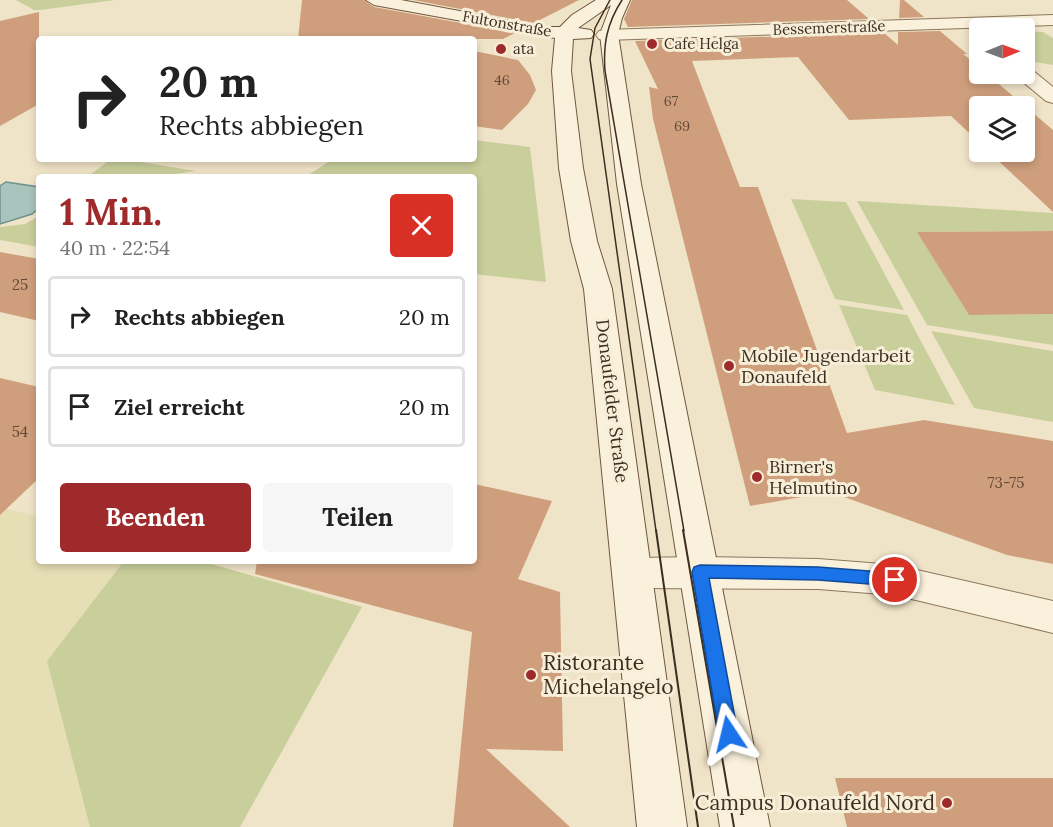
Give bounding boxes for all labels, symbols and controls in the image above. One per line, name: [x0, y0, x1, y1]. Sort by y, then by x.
street label: Fultonstraße: [461, 6, 553, 41]
street label: Bessemerstraße: [772, 16, 886, 39]
north arrow: [969, 18, 1035, 84]
map controls: [969, 18, 1035, 162]
place label: Cafe Helga: [664, 34, 739, 53]
marker: Cafe Helga: [645, 37, 659, 51]
place label: ata: [513, 39, 534, 58]
marker: ata: [494, 42, 508, 56]
text: 20 m: [159, 55, 258, 109]
icon: right: [60, 60, 138, 138]
house number: 46: [494, 71, 510, 89]
house number: 67: [664, 92, 679, 110]
button: layers: [969, 96, 1035, 162]
text: Rechts abbiegen: [159, 108, 364, 142]
house number: 69: [674, 117, 690, 135]
text: 1 Min.: [60, 189, 162, 235]
button: close: [390, 194, 453, 257]
text: 40 m · 22:54: [60, 235, 170, 260]
house number: 25: [12, 275, 28, 294]
icon: right: [63, 300, 96, 333]
text: Rechts abbiegen: [114, 303, 285, 331]
text: 20 m: [399, 303, 450, 331]
street label: Donaufelder Straße: [591, 318, 634, 484]
place label: Mobile Jugendarbeit Donaufeld: [741, 344, 911, 388]
marker: Mobile Jugendarbeit Donaufeld: [722, 359, 736, 373]
icon: arrive: [63, 390, 96, 423]
text: Ziel erreicht: [114, 393, 245, 421]
text: 20 m: [399, 393, 450, 421]
house number: 54: [12, 422, 28, 441]
place label: Birner's Helmutino: [769, 455, 858, 499]
marker: Birner's Helmutino: [750, 470, 764, 484]
house number: 73-75: [988, 473, 1024, 492]
button: Beenden: [60, 483, 251, 552]
button: Teilen: [263, 483, 453, 552]
pin: [869, 554, 920, 605]
icon: arrive: [878, 563, 911, 596]
place label: Ristorante Michelangelo: [543, 649, 674, 700]
marker: Ristorante Michelangelo: [524, 668, 538, 682]
position arrow: [697, 702, 761, 766]
place label: Campus Donaufeld Nord: [695, 789, 935, 816]
marker: Campus Donaufeld Nord: [940, 796, 954, 810]

